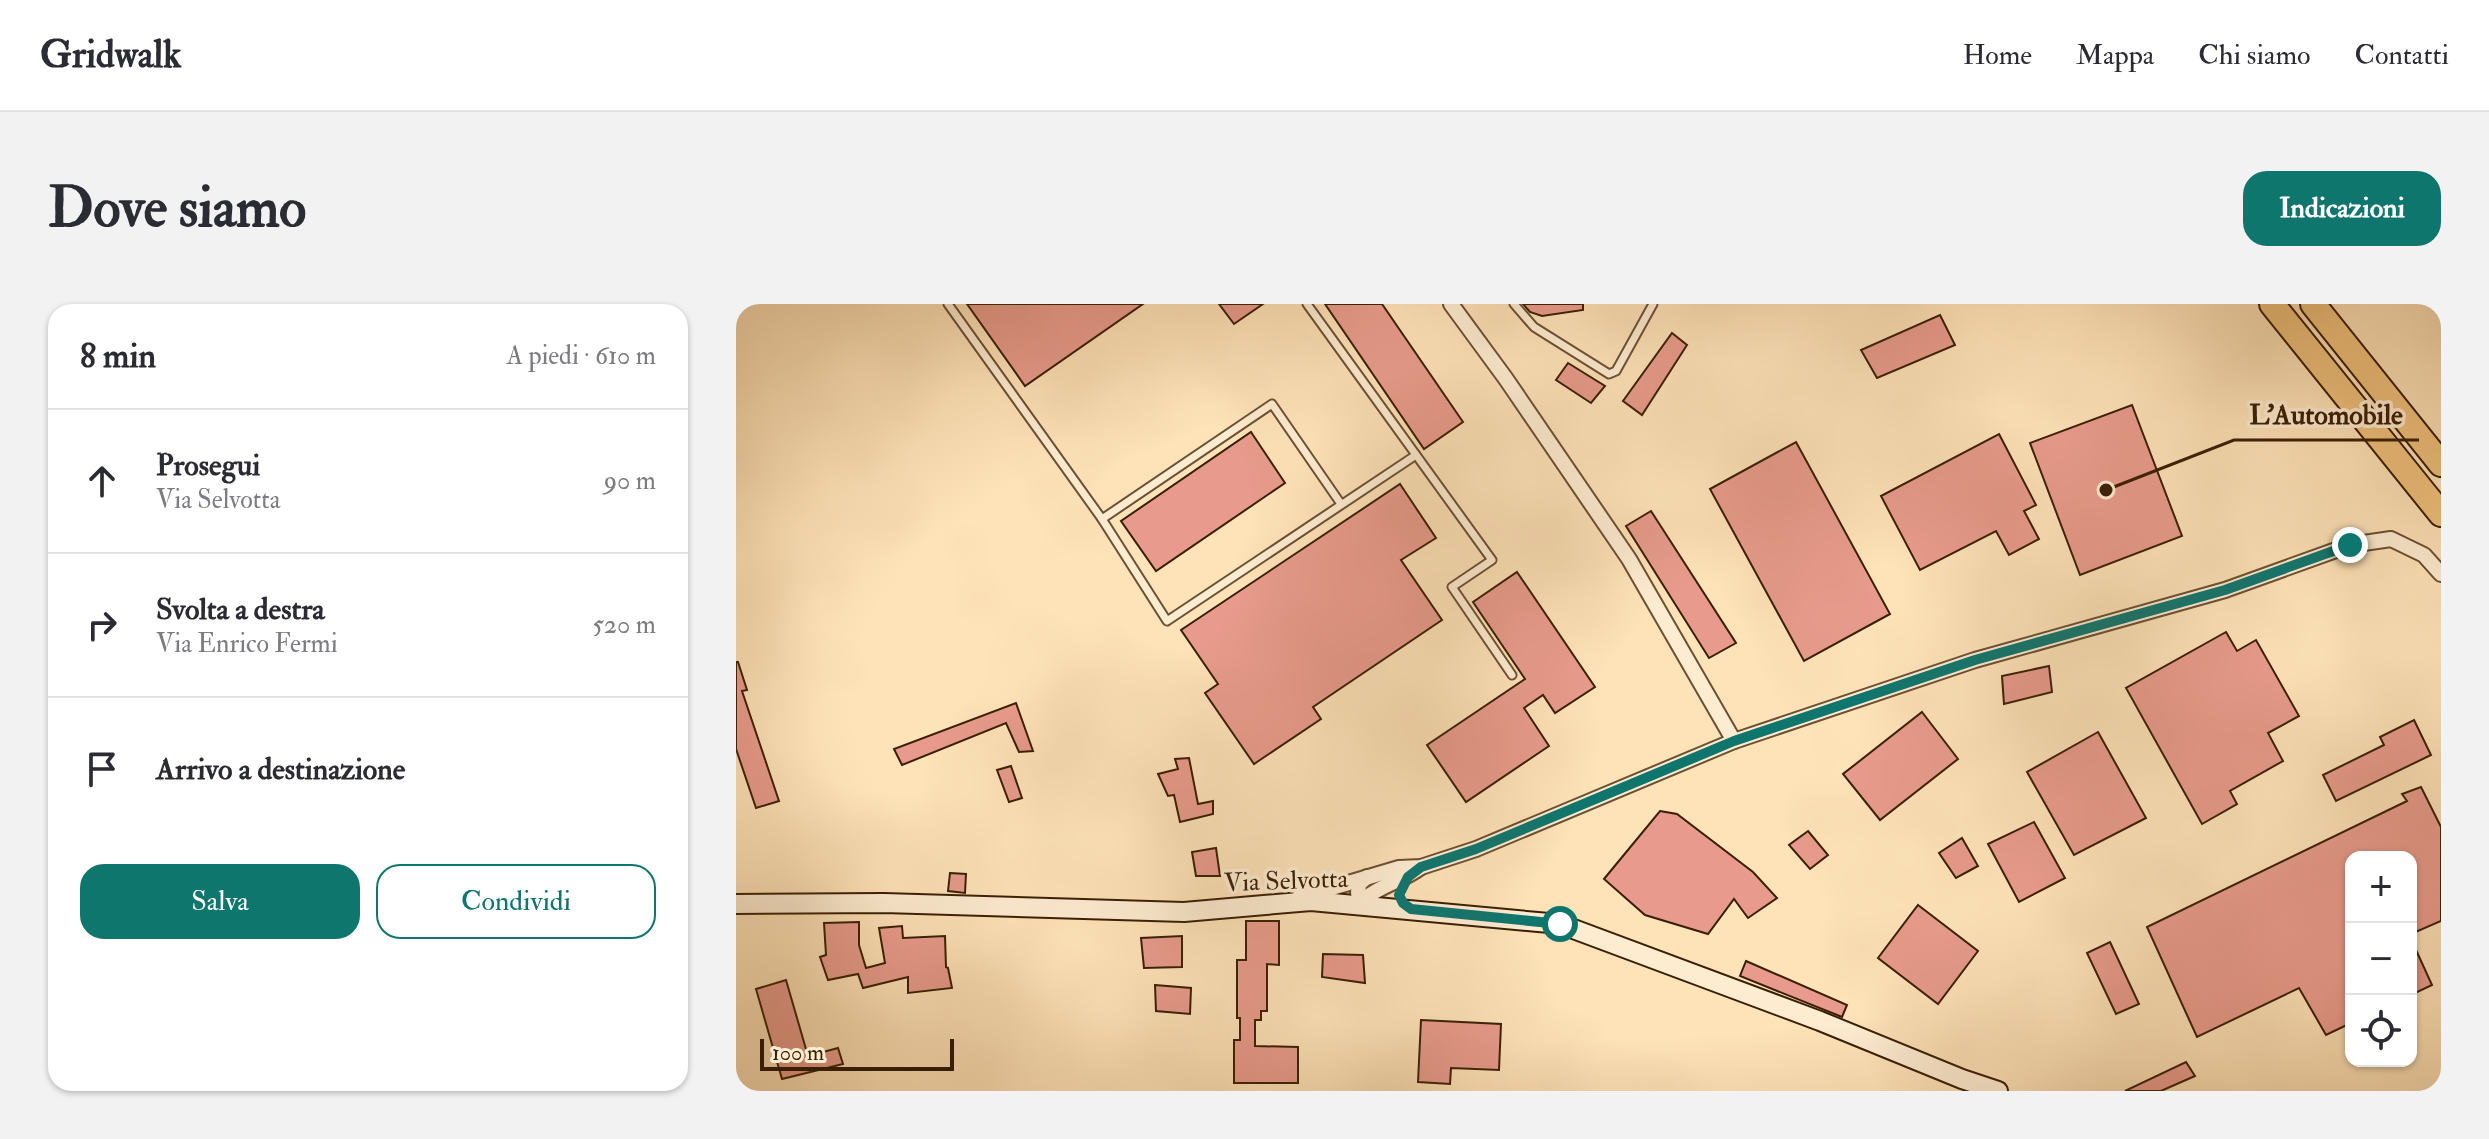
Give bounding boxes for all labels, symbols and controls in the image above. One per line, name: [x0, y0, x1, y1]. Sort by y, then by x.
text: Gridwalk: [40, 31, 181, 79]
text: Home: [1963, 38, 2032, 73]
text: Mappa: [2076, 38, 2154, 73]
text: Chi siamo: [2198, 38, 2311, 73]
text: Contatti: [2355, 38, 2449, 73]
button: Indicazioni: [2243, 171, 2441, 246]
text: Dove siamo: [48, 173, 306, 244]
text: 8 min: [80, 335, 156, 378]
text: A piedi · 610 m: [506, 340, 656, 372]
callout: L'Automobile: [2234, 388, 2419, 440]
text: L'Automobile: [2249, 398, 2403, 433]
text: Prosegui: [156, 447, 260, 484]
icon: ahead: [80, 459, 124, 503]
text: 90 m: [604, 465, 656, 497]
text: Via Selvotta: [156, 484, 280, 516]
route end: [2332, 527, 2368, 563]
text: Svolta a destra: [156, 591, 325, 628]
icon: right: [80, 603, 124, 647]
text: 520 m: [593, 609, 656, 641]
text: Via Enrico Fermi: [156, 628, 338, 660]
icon: arrive: [80, 747, 124, 791]
text: Arrivo a destinazione: [156, 751, 405, 788]
map controls: [2345, 851, 2417, 1067]
button: +: [2345, 851, 2417, 923]
street label: Via Selvotta: [1223, 863, 1349, 899]
button: Salva: [80, 864, 360, 939]
button: Condividi: [376, 864, 656, 939]
route start: [1542, 906, 1578, 942]
button: −: [2345, 923, 2417, 995]
button: locate: [2345, 995, 2417, 1067]
scale bar: [760, 1035, 954, 1071]
text: 100 m: [772, 1039, 824, 1067]

